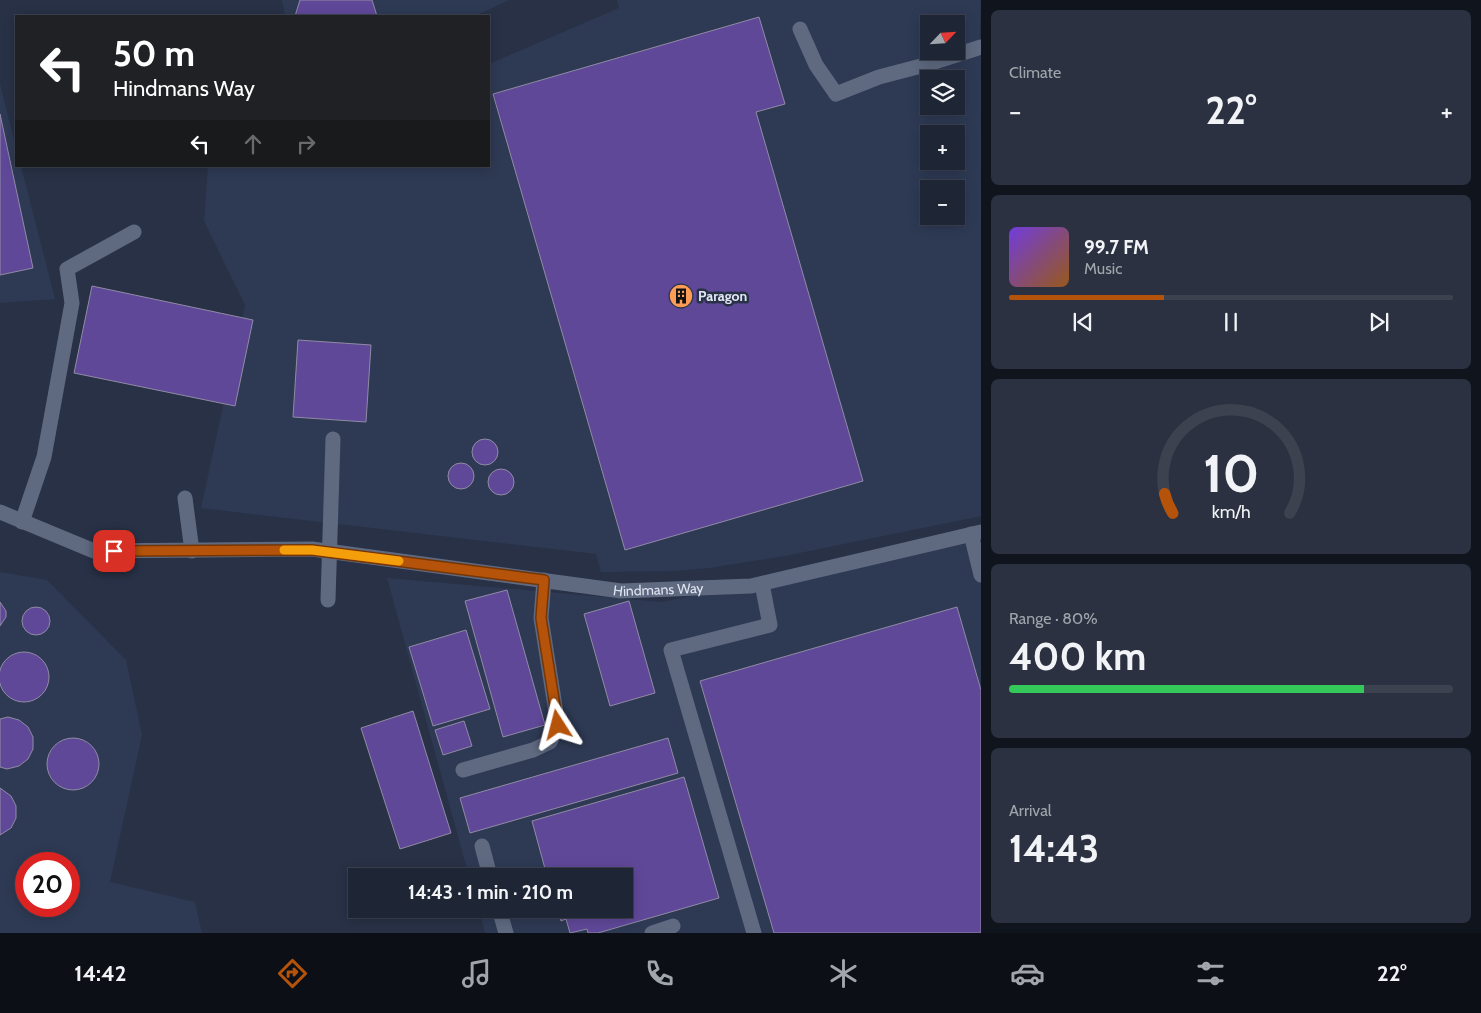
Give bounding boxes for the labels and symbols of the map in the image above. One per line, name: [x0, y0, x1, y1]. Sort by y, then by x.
north arrow: [920, 15, 965, 60]
building icon: Paragon: [668, 283, 694, 309]
place label: Paragon: [698, 287, 747, 305]
pin: [93, 530, 135, 572]
street label: Hindmans Way: [612, 579, 704, 600]
position arrow: [531, 698, 583, 750]
speed limit sign: 20: [15, 852, 80, 917]

